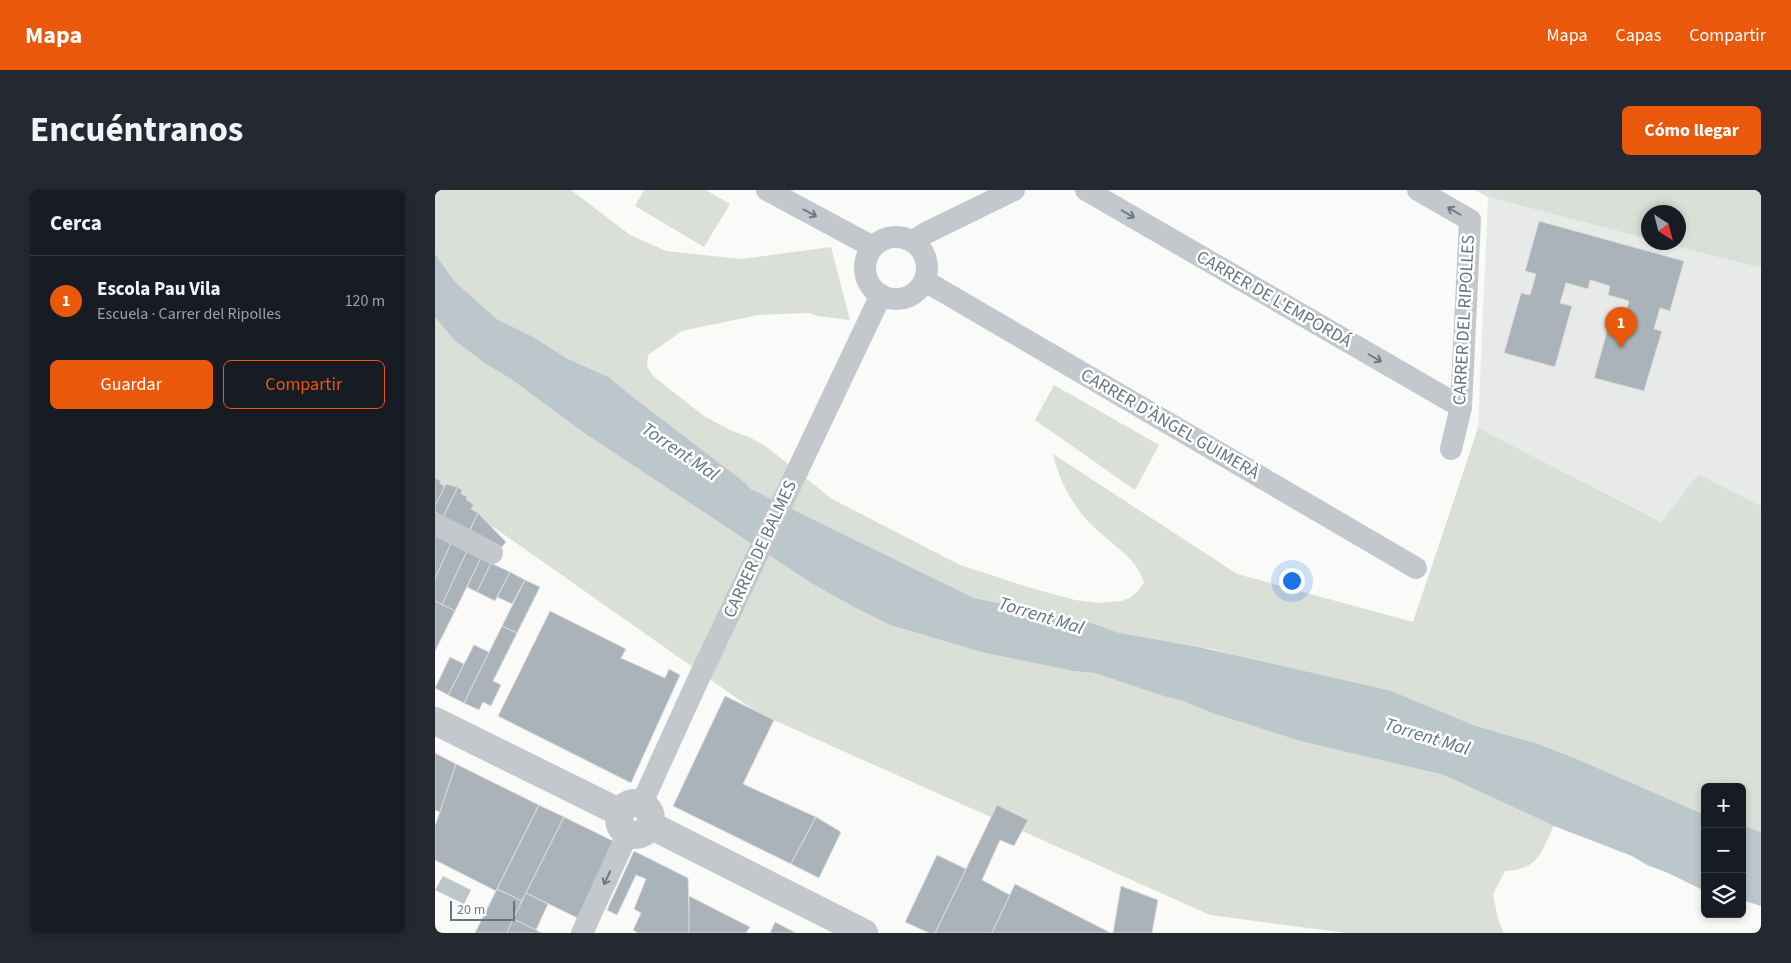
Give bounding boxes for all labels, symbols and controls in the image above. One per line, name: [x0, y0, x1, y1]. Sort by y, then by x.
text: Mapa: [25, 18, 82, 53]
text: Mapa: [1547, 23, 1588, 48]
text: Capas: [1616, 23, 1661, 48]
text: Compartir: [1689, 23, 1766, 48]
text: Encuéntranos: [30, 105, 243, 155]
button: Cómo llegar: [1622, 106, 1761, 155]
one-way arrow: [1447, 205, 1461, 215]
north arrow: [1641, 205, 1686, 250]
text: Cerca: [50, 208, 102, 238]
one-way arrow: [803, 208, 818, 218]
one-way arrow: [1121, 210, 1135, 220]
street label: CARRER DEL RIPOLLES: [1447, 234, 1481, 406]
street label: CARRER DE L'EMPORDÁ: [1192, 244, 1356, 354]
text: Escola Pau Vila: [97, 276, 221, 303]
text: 1: [62, 290, 70, 312]
text: 120 m: [345, 290, 385, 312]
text: Escuela · Carrer del Ripolles: [97, 303, 281, 325]
pin: 1: [1605, 307, 1637, 348]
one-way arrow: [1367, 353, 1382, 363]
button: Guardar: [50, 360, 213, 409]
button: Compartir: [223, 360, 385, 409]
street label: CARRER D'ÀNGEL GUIMERÀ: [1076, 362, 1264, 486]
water label: Torrent Mal: [636, 416, 724, 488]
street label: CARRER DE BALMES: [717, 476, 803, 622]
your location: [1279, 568, 1305, 594]
water label: Torrent Mal: [995, 590, 1087, 642]
water label: Torrent Mal: [1381, 711, 1473, 763]
map controls: [1701, 783, 1746, 918]
button: +: [1701, 783, 1746, 828]
button: −: [1701, 828, 1746, 873]
one-way arrow: [602, 870, 612, 885]
button: layers: [1701, 873, 1746, 918]
scale bar: [450, 898, 515, 921]
text: 20 m: [457, 900, 485, 920]

